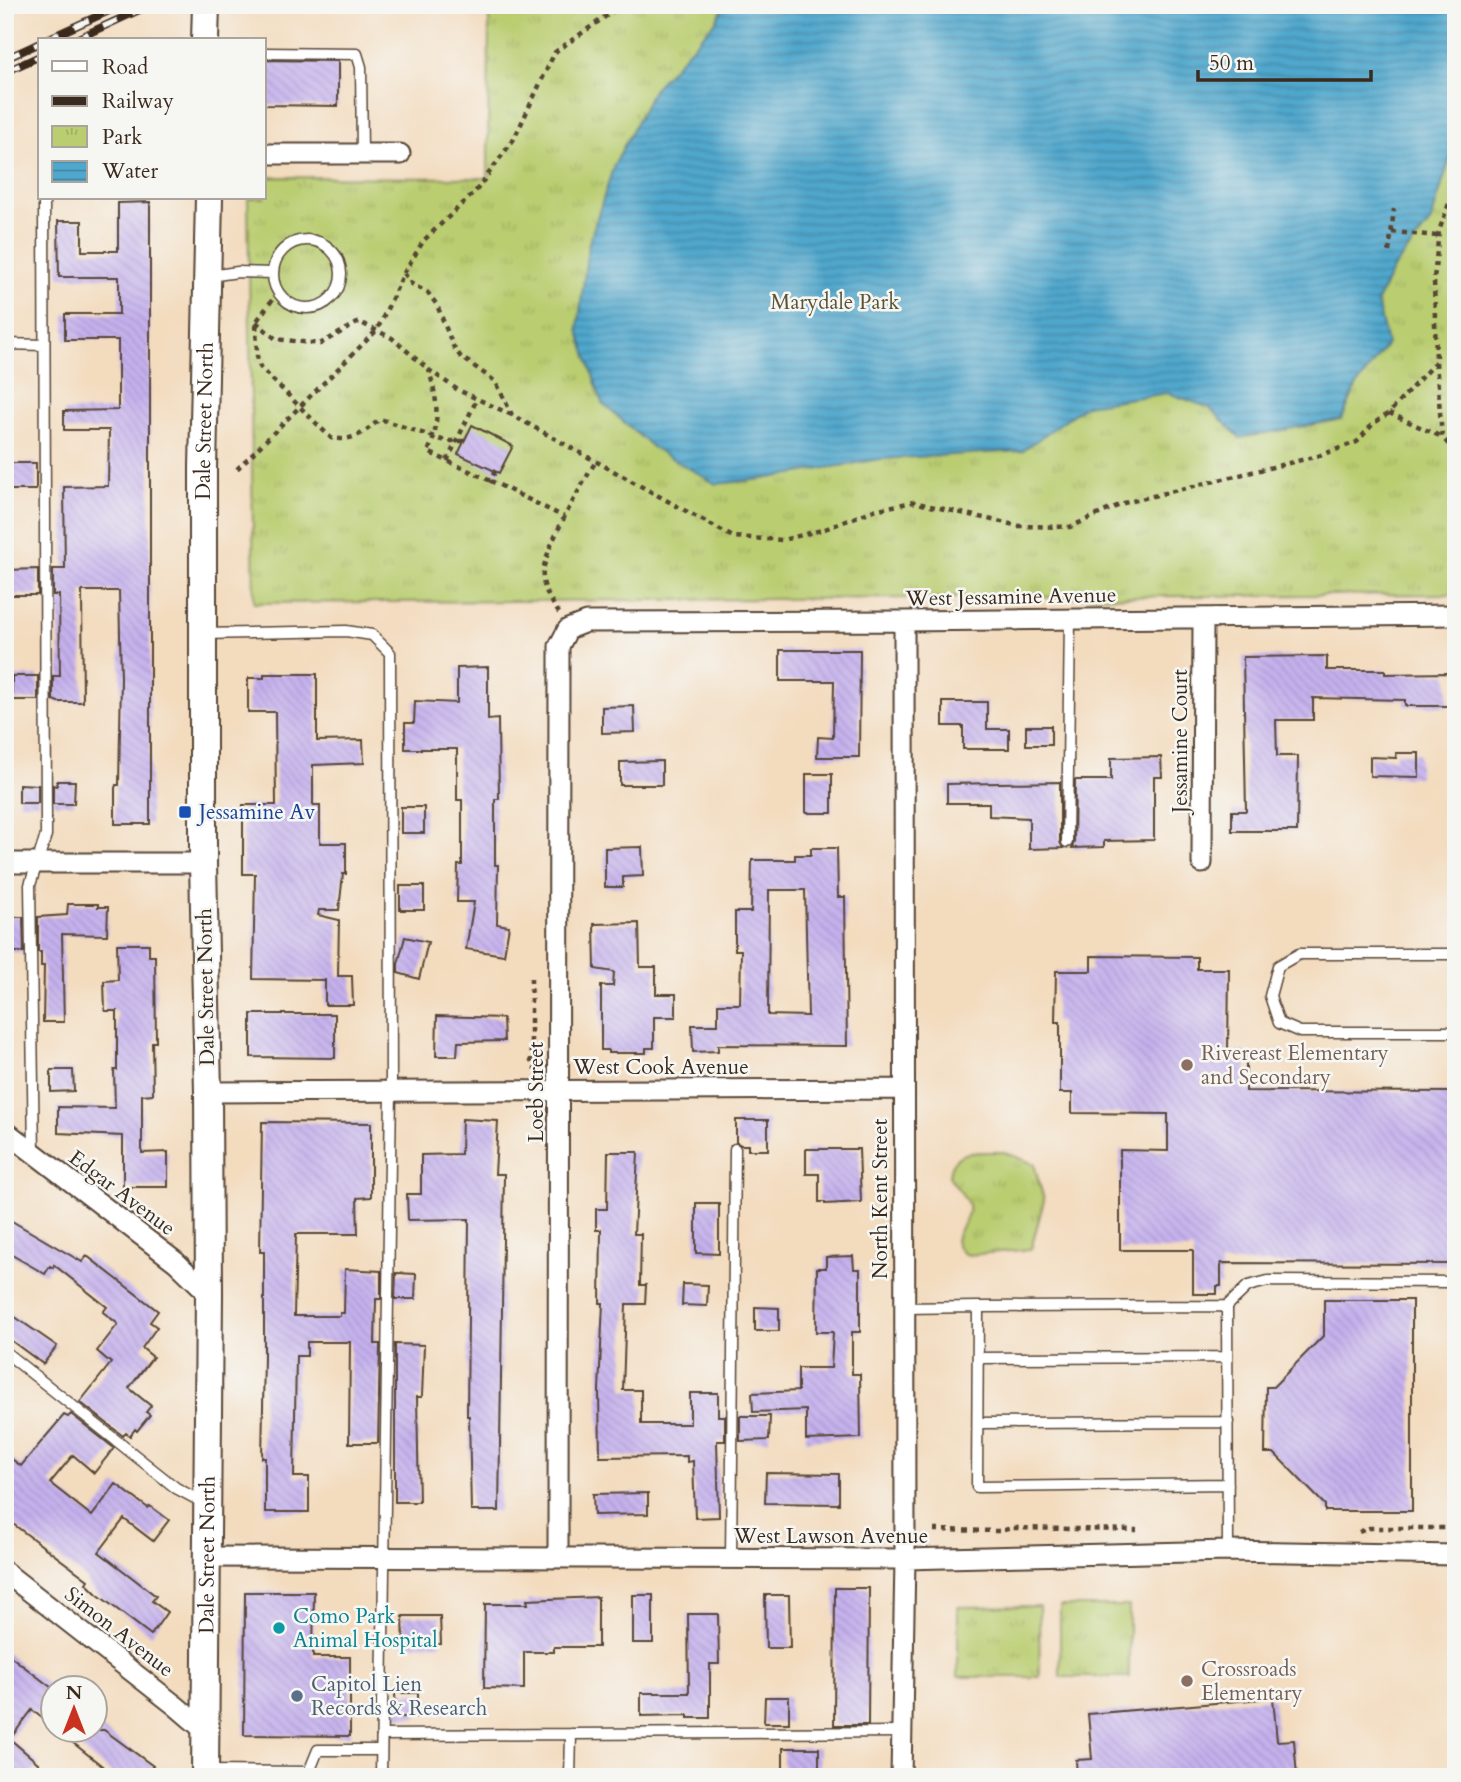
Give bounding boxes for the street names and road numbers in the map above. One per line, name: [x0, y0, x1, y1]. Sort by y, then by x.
street label: Dale Street North: [188, 341, 220, 500]
street label: West Jessamine Avenue: [904, 581, 1117, 613]
street label: Jessamine Court: [1166, 669, 1195, 816]
street label: Dale Street North: [190, 907, 222, 1066]
street label: Loeb Street: [522, 1041, 551, 1143]
street label: West Cook Avenue: [572, 1053, 749, 1082]
street label: North Kent Street: [866, 1118, 895, 1279]
street label: Edgar Avenue: [63, 1143, 181, 1243]
street label: Dale Street North: [192, 1475, 222, 1634]
street label: West Lawson Avenue: [733, 1522, 928, 1551]
street label: Simon Avenue: [58, 1580, 180, 1684]

